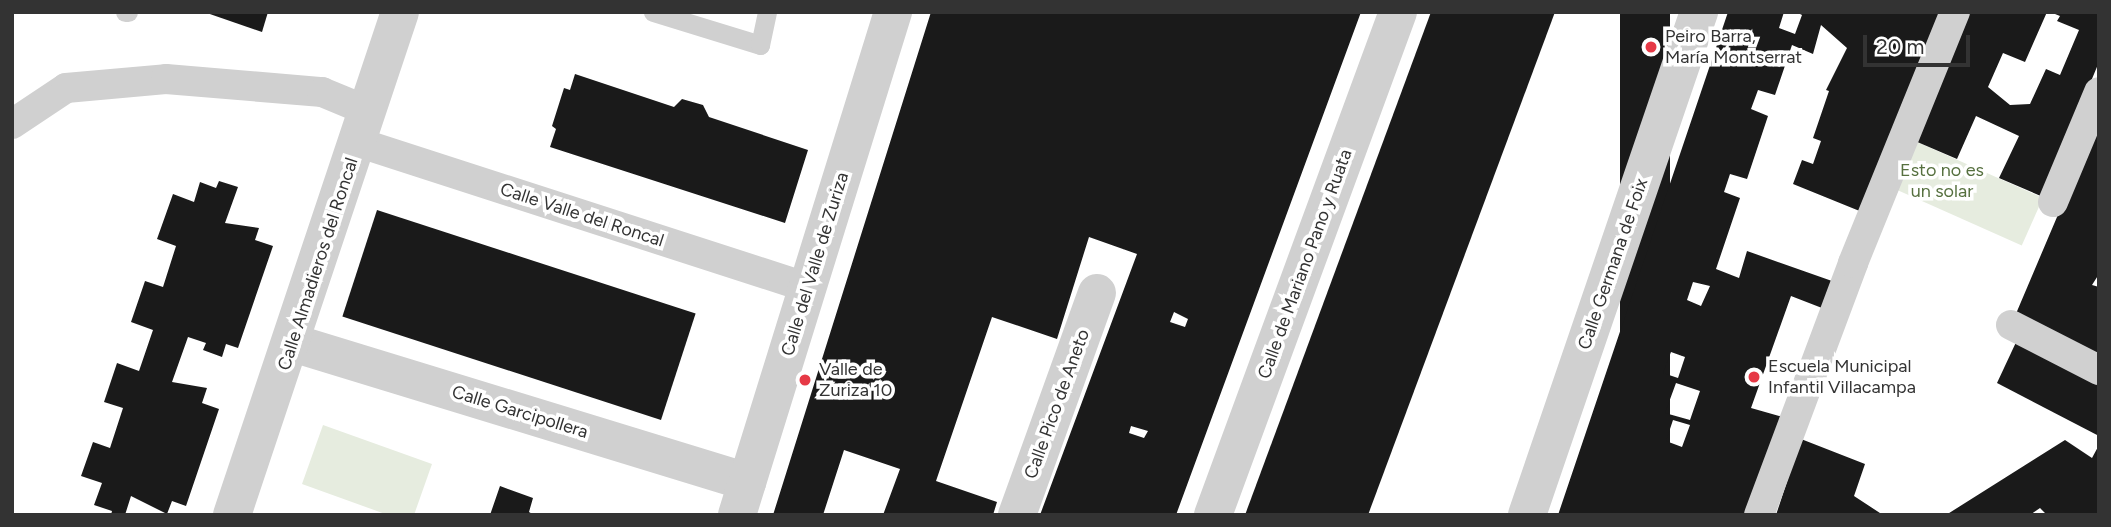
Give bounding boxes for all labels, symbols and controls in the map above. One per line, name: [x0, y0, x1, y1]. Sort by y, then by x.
scale bar: [1866, 21, 1973, 65]
place label: Peiro Barra, María Montserrat: [1665, 26, 1802, 68]
text: 20 m: [1876, 34, 1924, 59]
marker: Peiro Barra, María Montserrat: [1643, 39, 1659, 55]
street label: Calle de Mariano Pano y Ruata: [1253, 146, 1357, 382]
street label: Calle Almadieros del Roncal: [273, 155, 363, 373]
park label: Esto no es un solar: [1900, 160, 1984, 202]
street label: Calle del Valle de Zuriza: [777, 170, 853, 358]
street label: Calle Germana de Foix: [1574, 175, 1652, 353]
street label: Calle Valle del Roncal: [497, 178, 667, 252]
street label: Calle Pico de Aneto: [1020, 326, 1094, 482]
place label: Escuela Municipal Infantil Villacampa: [1768, 356, 1916, 398]
place label: Valle de Zuriza 10: [819, 359, 892, 402]
marker: Escuela Municipal Infantil Villacampa: [1746, 369, 1762, 385]
marker: Valle de Zuriza 10: [797, 372, 813, 388]
street label: Calle Garcipollera: [449, 381, 591, 443]

